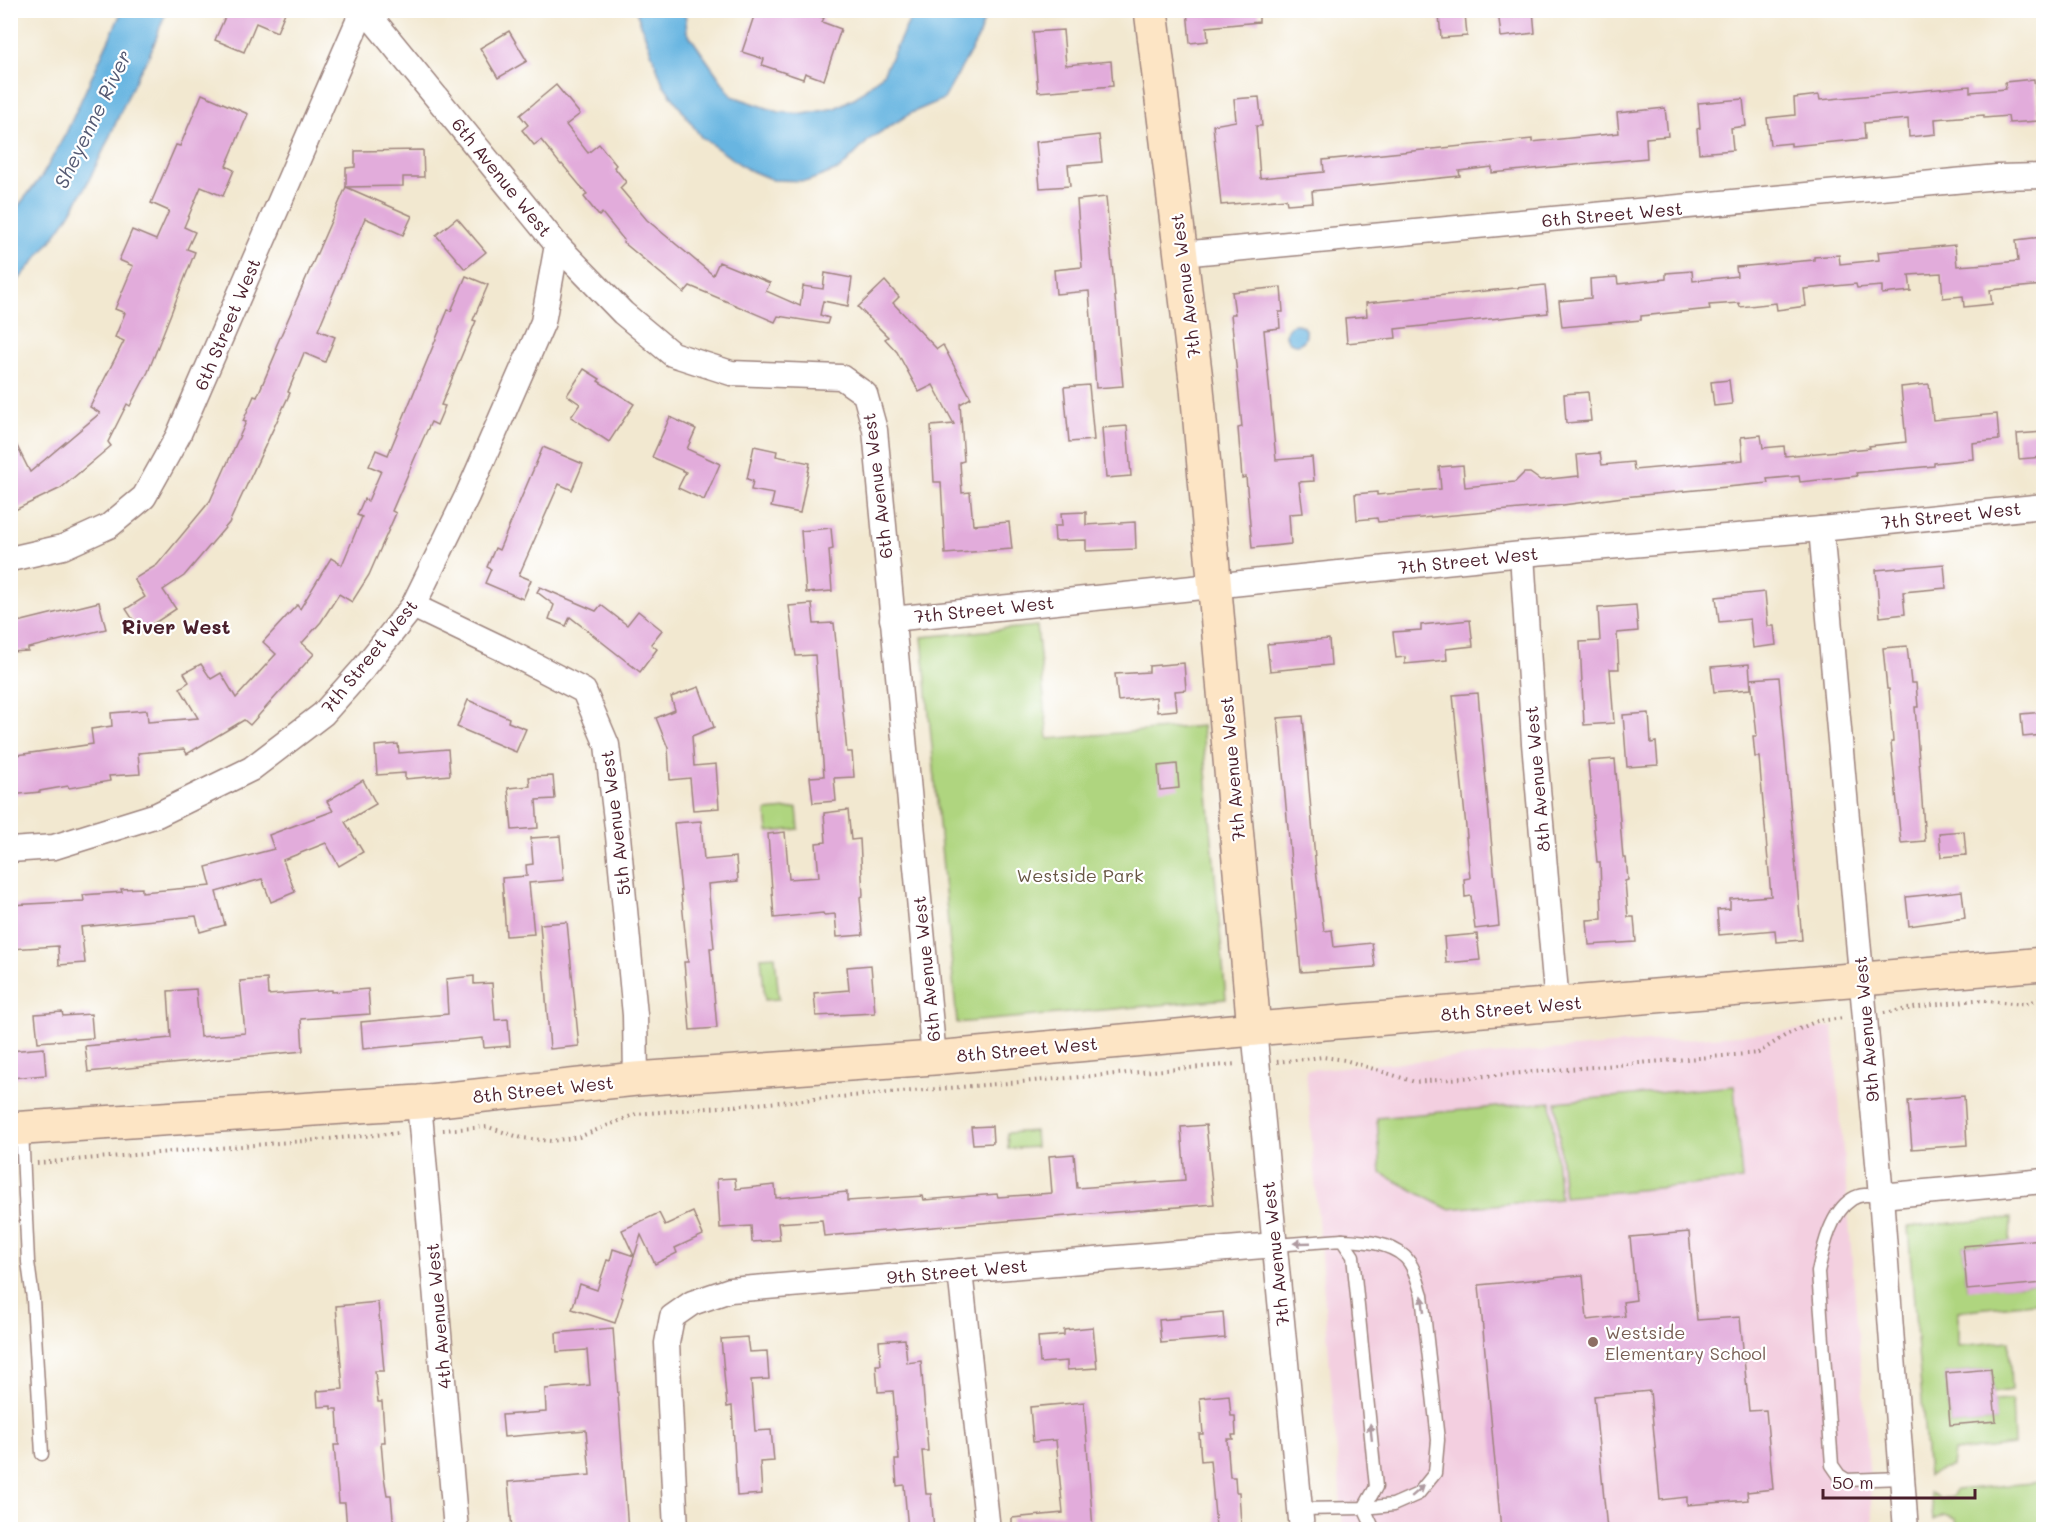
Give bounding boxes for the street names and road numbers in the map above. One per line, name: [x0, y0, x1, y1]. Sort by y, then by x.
street label: 6th Avenue West: [447, 113, 557, 241]
street label: 6th Street West: [1541, 196, 1683, 232]
street label: 7th Avenue West: [1164, 212, 1206, 360]
street label: 6th Street West: [188, 254, 266, 394]
street label: 6th Avenue West: [856, 412, 898, 560]
street label: 7th Street West: [1880, 496, 2022, 534]
street label: 7th Street West: [1397, 541, 1539, 579]
street label: 7th Street West: [913, 590, 1055, 628]
street label: 7th Street West: [315, 594, 423, 718]
street label: 7th Avenue West: [1214, 695, 1250, 843]
street label: 8th Avenue West: [1519, 705, 1555, 853]
street label: 5th Avenue West: [594, 749, 636, 897]
street label: 6th Avenue West: [906, 895, 946, 1043]
street label: 9th Avenue West: [1848, 955, 1884, 1103]
street label: 8th Street West: [1440, 990, 1582, 1026]
street label: 8th Street West: [956, 1031, 1098, 1067]
street label: 8th Street West: [471, 1070, 615, 1108]
street label: 7th Avenue West: [1255, 1180, 1295, 1328]
street label: 4th Avenue West: [420, 1242, 456, 1390]
street label: 9th Street West: [886, 1253, 1028, 1289]

